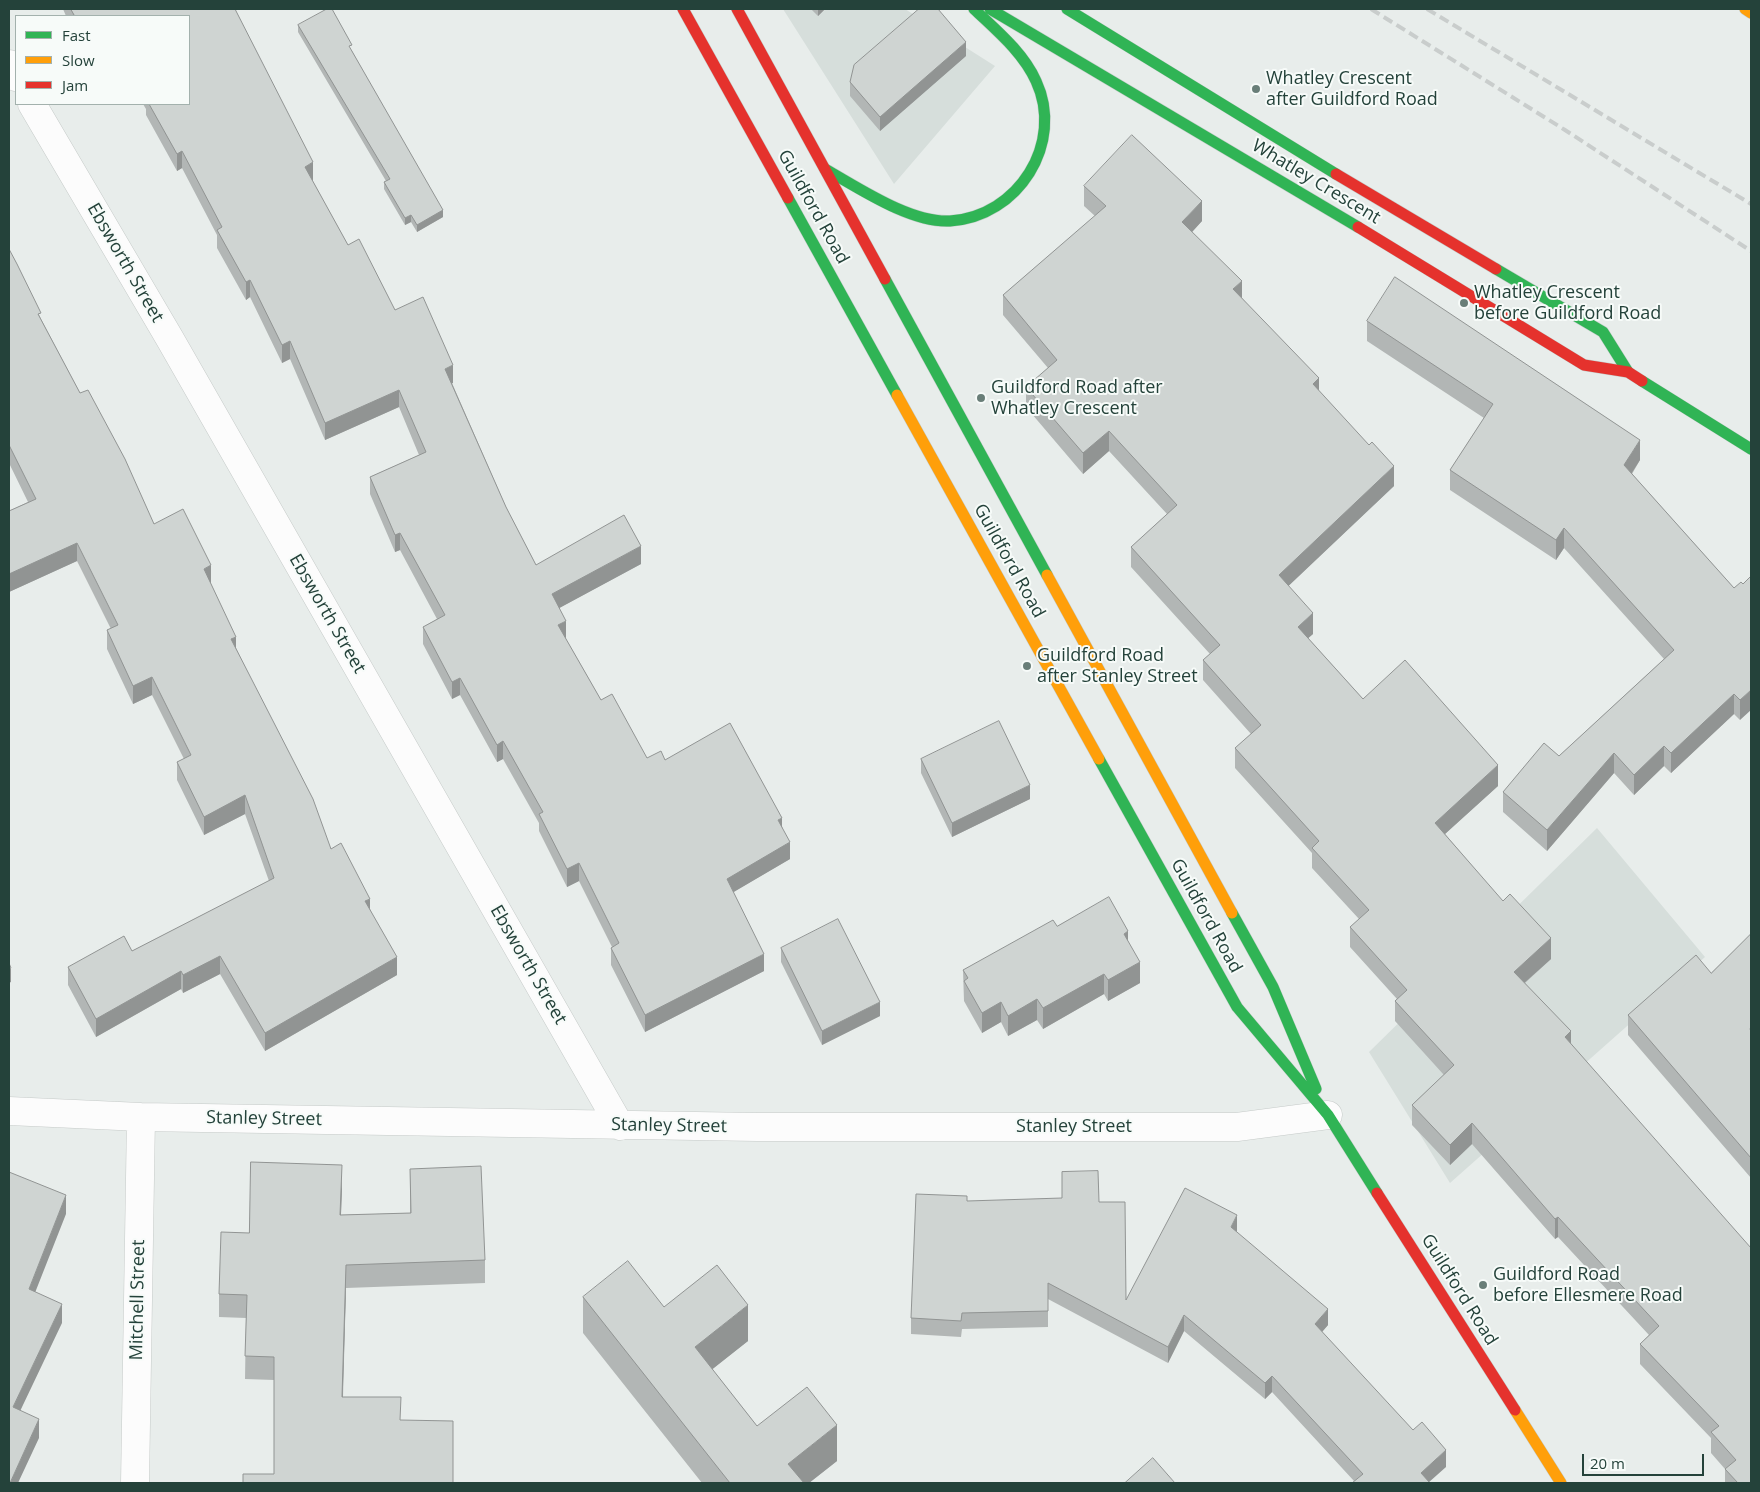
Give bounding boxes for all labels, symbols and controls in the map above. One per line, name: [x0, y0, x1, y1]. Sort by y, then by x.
legend: [15, 15, 190, 105]
text: Fast: [62, 25, 91, 45]
text: Slow: [62, 50, 95, 70]
place label: Whatley Crescent after Guildford Road: [1266, 68, 1438, 110]
text: Jam: [62, 75, 88, 95]
marker: Whatley Crescent after Guildford Road: [1250, 83, 1262, 95]
street label: Whatley Crescent: [1248, 135, 1384, 229]
street label: Guildford Road: [773, 146, 853, 268]
street label: Ebsworth Street: [82, 200, 168, 326]
place label: Whatley Crescent before Guildford Road: [1474, 282, 1661, 324]
marker: Whatley Crescent before Guildford Road: [1458, 297, 1470, 309]
place label: Guildford Road after Whatley Crescent: [991, 377, 1163, 419]
marker: Guildford Road after Whatley Crescent: [975, 392, 987, 404]
street label: Guildford Road: [969, 500, 1049, 622]
street label: Ebsworth Street: [284, 551, 370, 677]
place label: Guildford Road after Stanley Street: [1037, 645, 1198, 688]
marker: Guildford Road after Stanley Street: [1021, 660, 1033, 672]
street label: Guildford Road: [1166, 855, 1246, 977]
street label: Ebsworth Street: [485, 902, 571, 1028]
street label: Stanley Street: [206, 1107, 322, 1131]
street label: Stanley Street: [611, 1114, 727, 1138]
street label: Stanley Street: [1016, 1116, 1132, 1138]
street label: Guildford Road: [1416, 1230, 1502, 1350]
street label: Mitchell Street: [126, 1239, 150, 1361]
place label: Guildford Road before Ellesmere Road: [1493, 1264, 1683, 1306]
marker: Guildford Road before Ellesmere Road: [1477, 1279, 1489, 1291]
scale bar: [1585, 1444, 1708, 1476]
text: 20 m: [1590, 1453, 1625, 1473]

